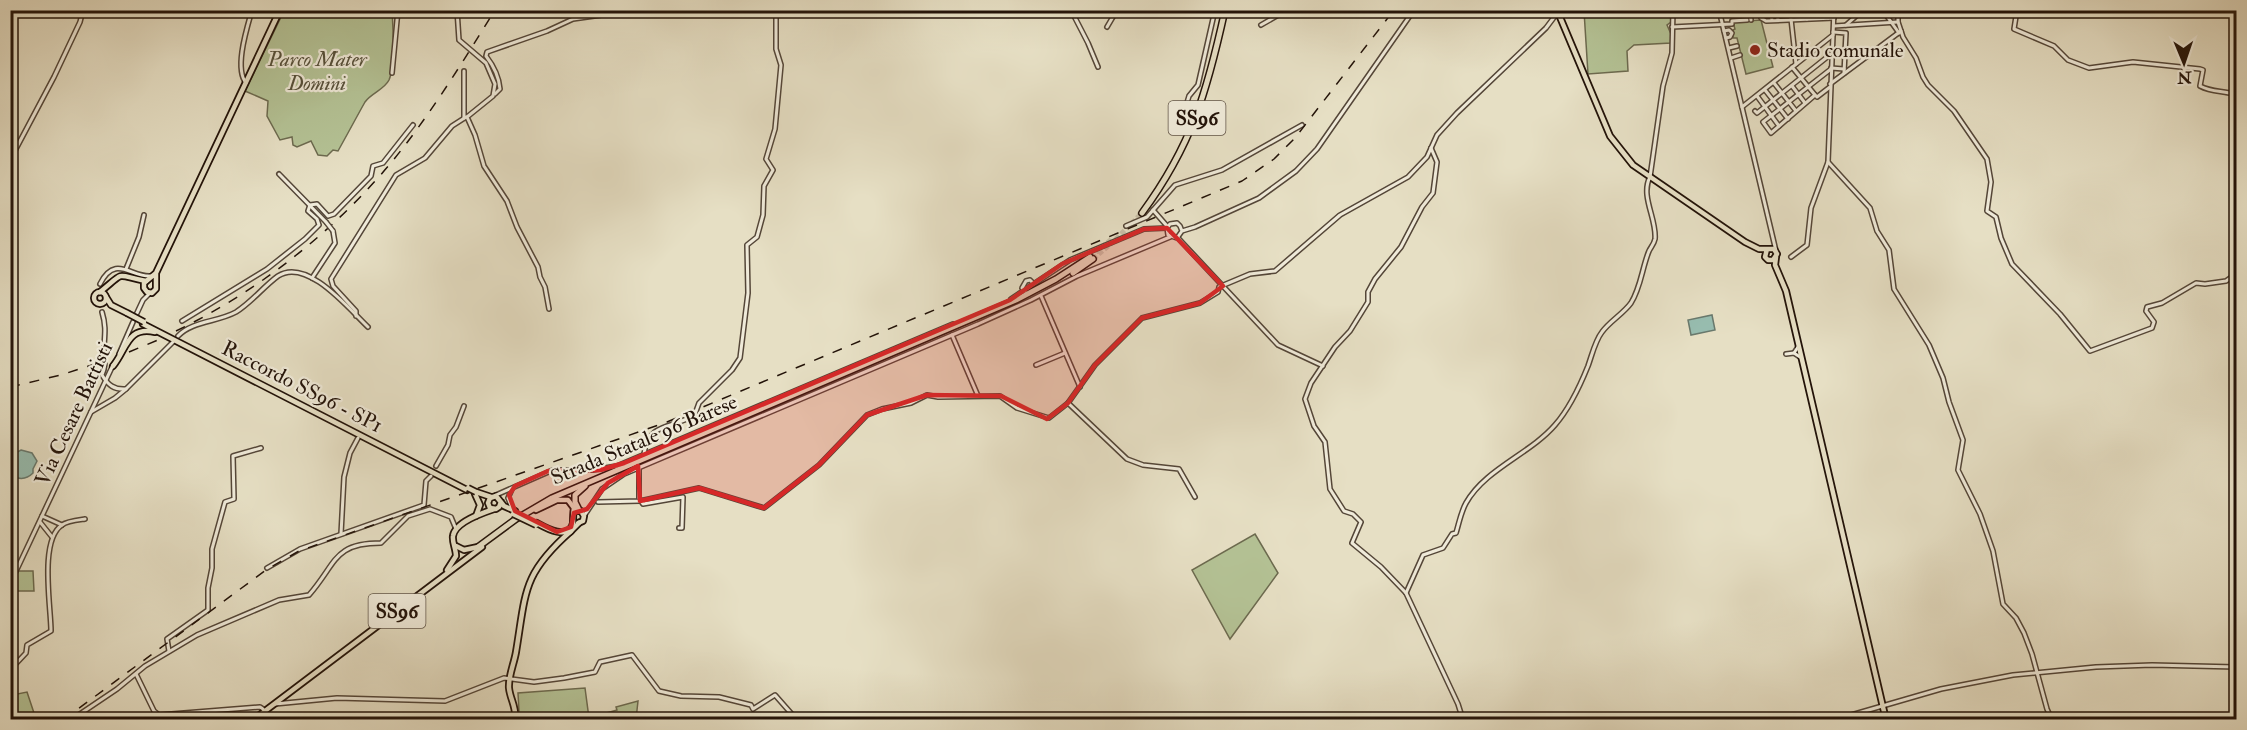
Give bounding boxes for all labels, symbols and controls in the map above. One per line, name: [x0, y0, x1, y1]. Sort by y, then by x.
north arrow: [2154, 33, 2214, 93]
place label: Stadio comunale: [1767, 37, 1904, 64]
marker: Stadio comunale: [1748, 43, 1762, 57]
park label: Parco Mater Domini: [267, 46, 368, 97]
text: N: [2176, 67, 2193, 87]
road number: SS96: [1168, 101, 1226, 135]
street label: Raccordo SS96 - SP1: [217, 335, 387, 439]
street label: Via Cesare Battisti: [29, 337, 119, 490]
street label: Strada Statale 96 Barese: [547, 388, 742, 492]
road number: SS96: [368, 594, 426, 628]

